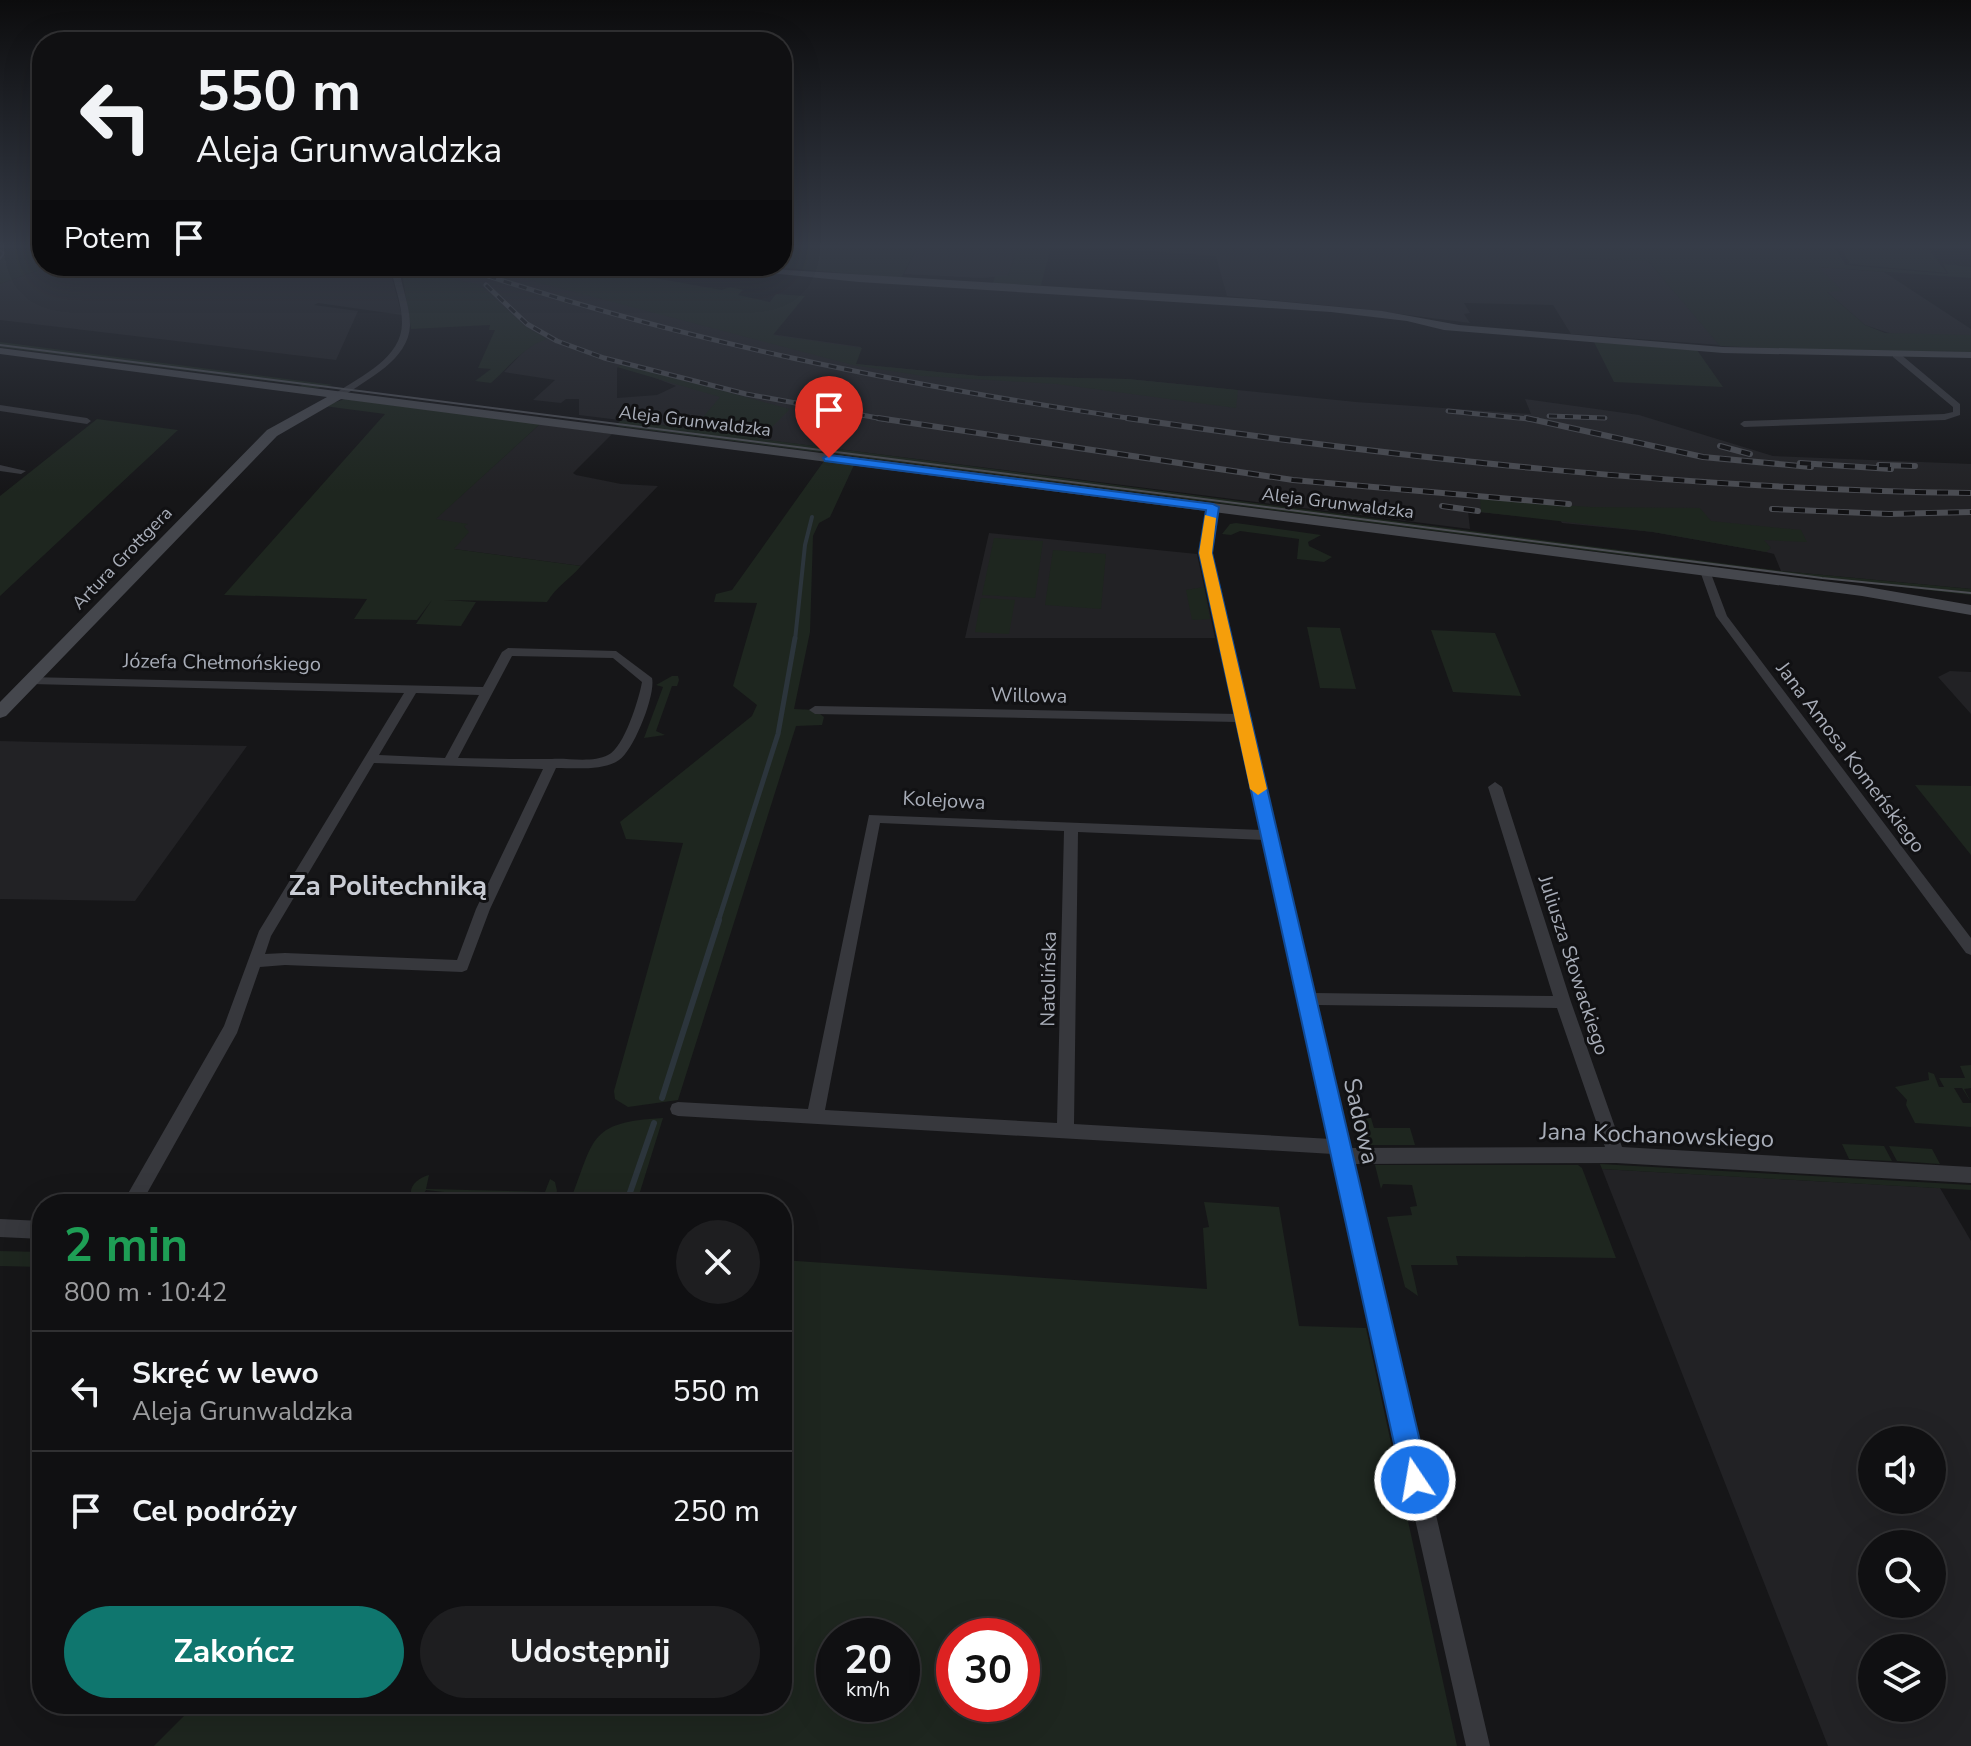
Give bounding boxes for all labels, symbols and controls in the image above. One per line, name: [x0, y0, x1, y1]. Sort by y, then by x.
text: 550 m: [196, 53, 361, 130]
icon: left: [64, 64, 168, 168]
text: Aleja Grunwaldzka: [196, 126, 502, 175]
icon: arrive: [167, 216, 211, 260]
text: Potem: [64, 218, 151, 259]
pin: [795, 376, 863, 458]
icon: arrive: [807, 388, 851, 432]
street label: Aleja Grunwaldzka: [618, 400, 772, 442]
street label: Aleja Grunwaldzka: [1261, 482, 1415, 524]
street label: Artura Grottgera: [67, 501, 177, 615]
street label: Józefa Chełmońskiego: [122, 647, 321, 678]
street label: Jana Amosa Komeńskiego: [1769, 655, 1931, 858]
street label: Willowa: [990, 681, 1068, 710]
street label: Kolejowa: [902, 785, 986, 816]
district label: Za Politechniką: [289, 867, 487, 905]
street label: Juliusza Słowackiego: [1531, 871, 1615, 1059]
street label: Natolińska: [1034, 931, 1063, 1027]
street label: Sadowa: [1336, 1075, 1386, 1167]
street label: Jana Kochanowskiego: [1538, 1115, 1775, 1155]
text: 2 min: [64, 1212, 188, 1278]
button: close: [676, 1220, 760, 1304]
text: 800 m · 10:42: [64, 1275, 227, 1310]
text: Skręć w lewo: [132, 1353, 319, 1394]
icon: left: [64, 1369, 108, 1413]
text: 550 m: [673, 1371, 760, 1412]
text: Aleja Grunwaldzka: [132, 1394, 353, 1429]
map controls: [1858, 1426, 1946, 1722]
button: sound: [1858, 1426, 1946, 1514]
position arrow: [1373, 1438, 1457, 1522]
icon: arrive: [64, 1489, 108, 1533]
text: Cel podróży: [132, 1491, 297, 1532]
text: 250 m: [673, 1491, 760, 1532]
button: search: [1858, 1530, 1946, 1618]
button: Zakończ: [64, 1606, 404, 1698]
button: Udostępnij: [420, 1606, 760, 1698]
speed limit sign: 30: [936, 1618, 1040, 1722]
text: 20: [844, 1633, 892, 1687]
button: layers: [1858, 1634, 1946, 1722]
text: km/h: [846, 1676, 890, 1703]

